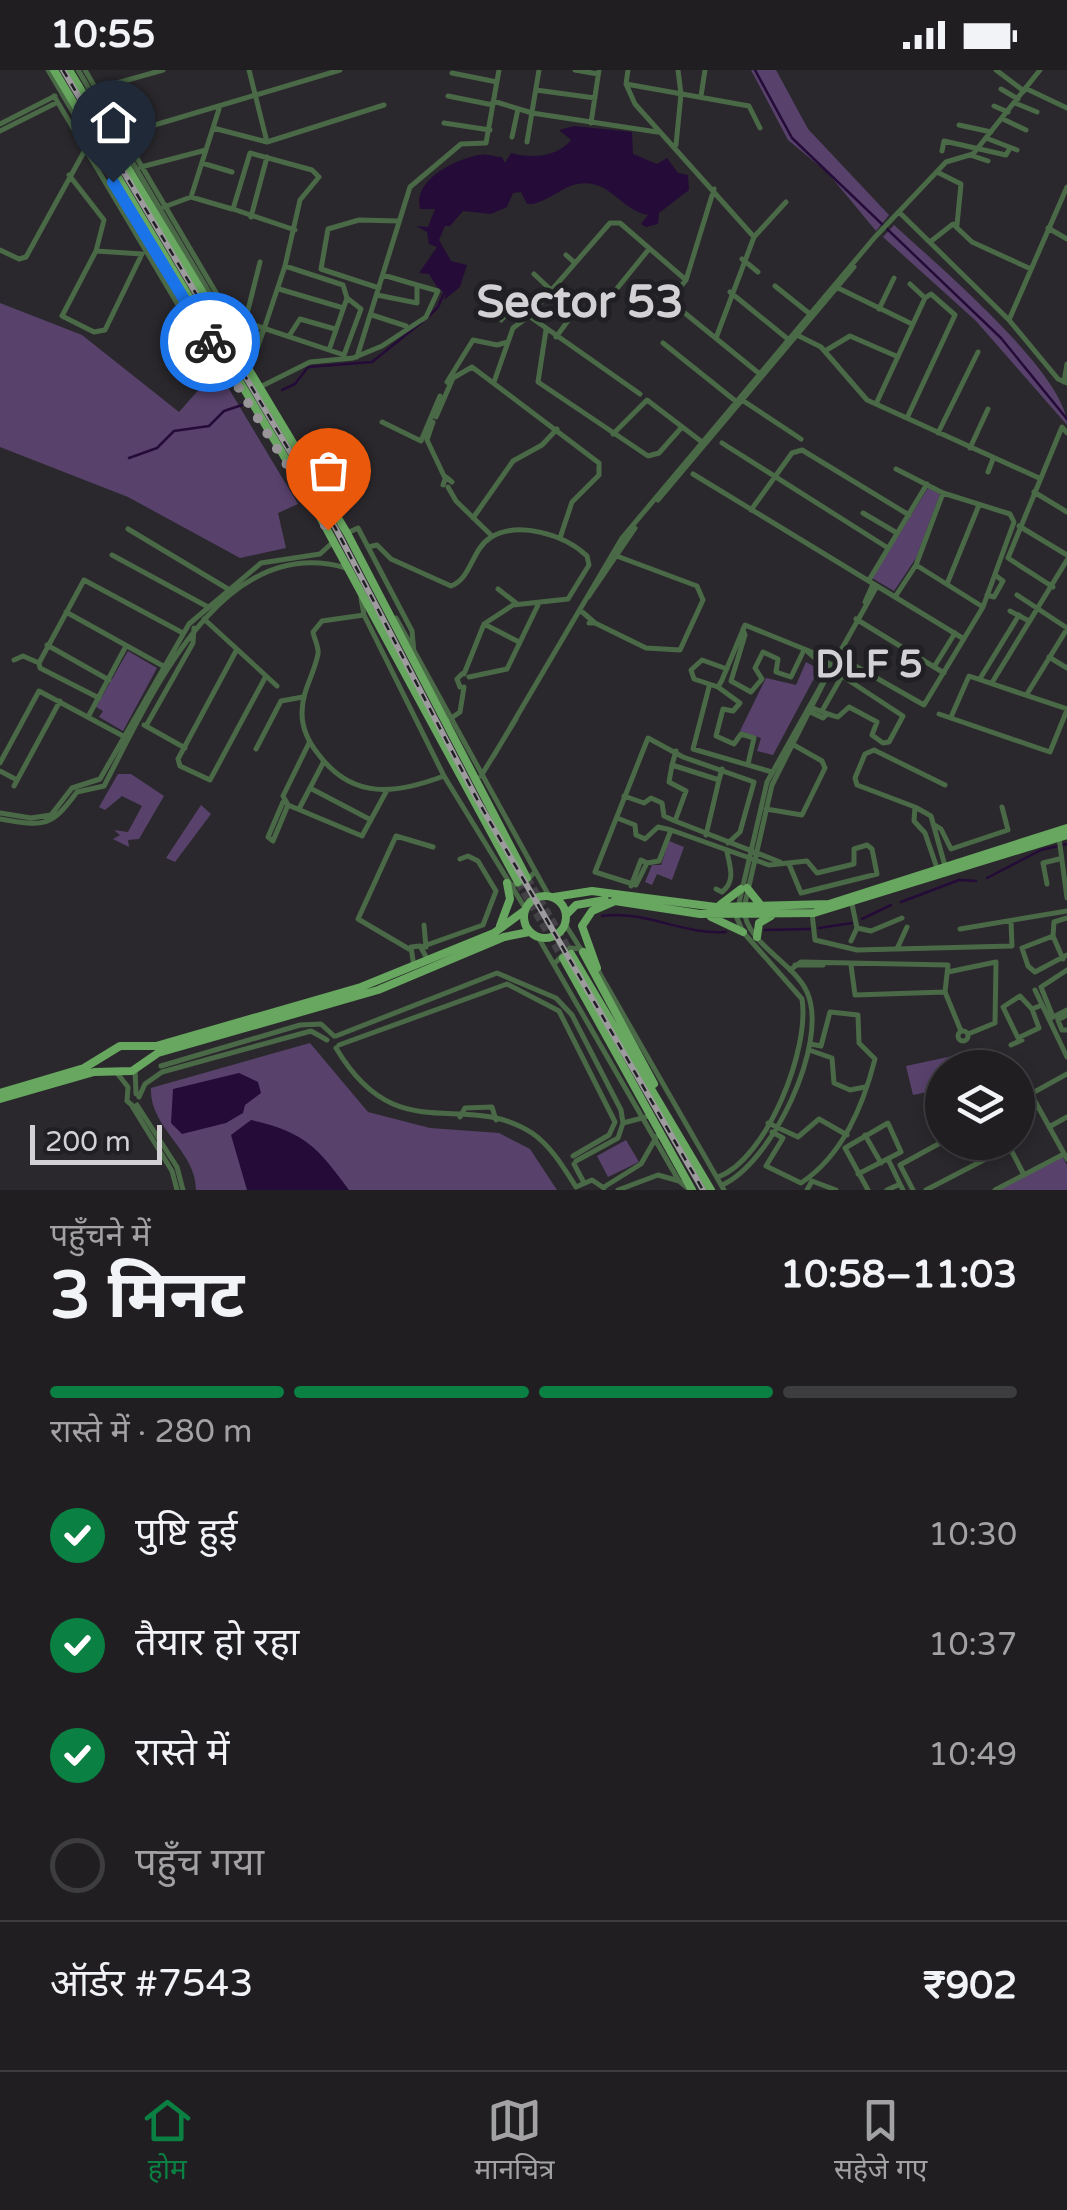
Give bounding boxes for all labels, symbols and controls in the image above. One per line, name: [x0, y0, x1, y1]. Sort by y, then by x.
text: 10:55: [50, 12, 155, 58]
pin: [71, 80, 156, 183]
icon: home: [86, 95, 141, 150]
district label: Sector 53: [477, 276, 683, 330]
courier: [160, 292, 260, 392]
icon: bike: [183, 315, 238, 370]
pin: [286, 428, 371, 531]
icon: bag: [301, 443, 356, 498]
district label: DLF 5: [815, 642, 923, 688]
map controls: [925, 1050, 1035, 1160]
button: layers: [925, 1050, 1035, 1160]
scale bar: [30, 1120, 162, 1164]
text: 200 m: [45, 1125, 131, 1159]
text: पहुँचने में: [50, 1217, 151, 1255]
text: 10:58–11:03: [780, 1252, 1017, 1298]
text: 3 मिनट: [50, 1257, 244, 1336]
text: रास्ते में · 280 m: [50, 1413, 252, 1451]
icon: check: [50, 1508, 105, 1563]
text: पुष्टि हुई: [135, 1510, 237, 1556]
text: 10:30: [928, 1516, 1017, 1554]
icon: check: [50, 1618, 105, 1673]
text: तैयार हो रहा: [135, 1620, 299, 1666]
text: 10:37: [928, 1626, 1017, 1664]
icon: check: [50, 1728, 105, 1783]
text: रास्ते में: [135, 1730, 229, 1776]
text: 10:49: [928, 1736, 1017, 1774]
text: पहुँच गया: [135, 1840, 264, 1886]
text: ऑर्डर #7543: [50, 1961, 253, 2007]
text: ₹902: [923, 1963, 1017, 2009]
tab: होम: [140, 2093, 195, 2190]
tab: मानचित्र: [474, 2093, 554, 2190]
tab: सहेजे गए: [834, 2093, 927, 2190]

